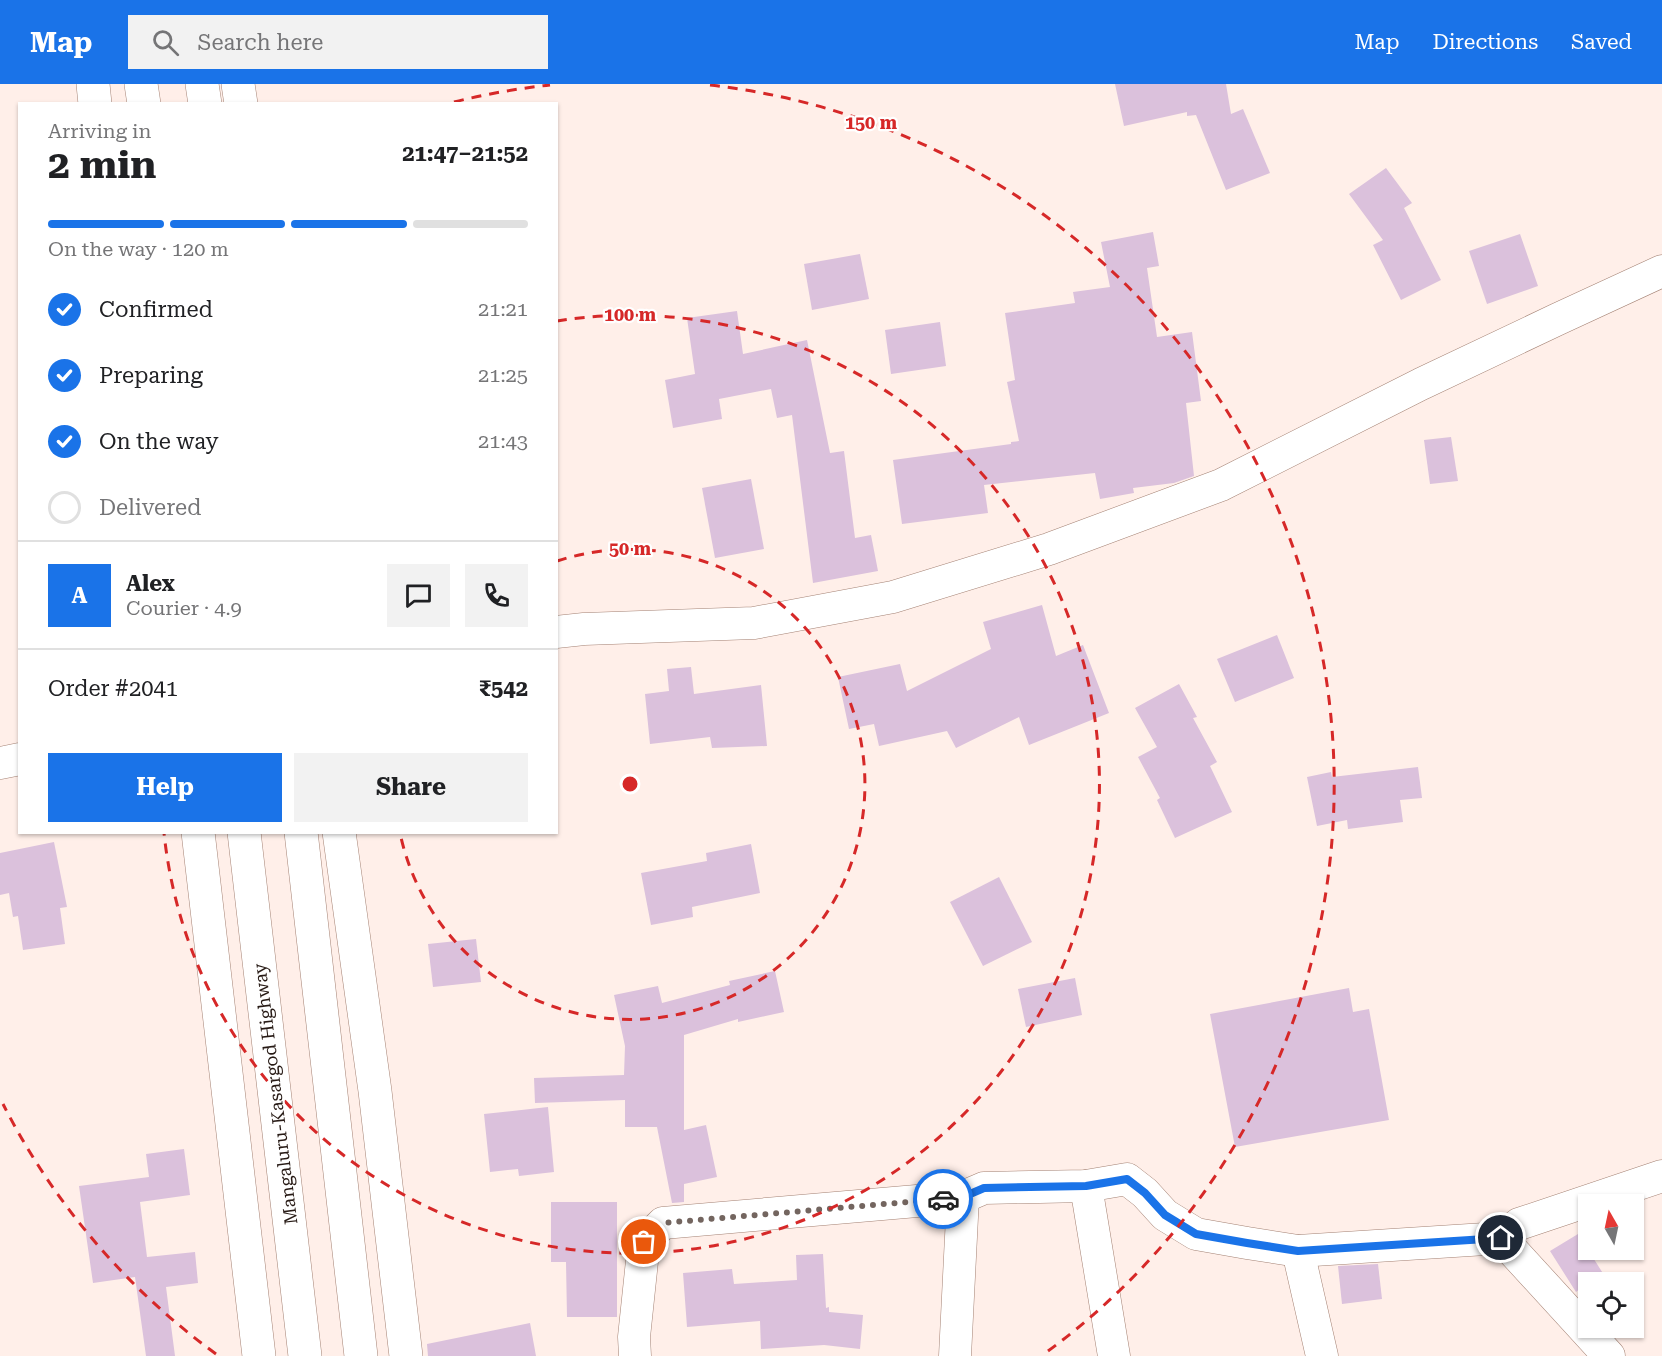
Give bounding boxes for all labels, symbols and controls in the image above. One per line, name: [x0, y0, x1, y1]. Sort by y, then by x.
search box: [128, 15, 548, 69]
text: Map: [30, 26, 92, 59]
icon: search: [149, 26, 182, 59]
text: Search here: [197, 30, 323, 55]
text: Map: [1355, 30, 1399, 54]
text: Directions: [1432, 30, 1538, 54]
text: Saved: [1571, 30, 1632, 54]
text: 150 m: [845, 112, 898, 133]
text: Arriving in: [48, 119, 151, 143]
text: 21:47–21:52: [402, 141, 528, 166]
text: 2 min: [48, 142, 156, 188]
text: On the way · 120 m: [48, 237, 229, 261]
icon: check: [48, 293, 81, 326]
text: Confirmed: [99, 297, 213, 322]
text: 21:21: [478, 297, 528, 321]
text: 100 m: [604, 304, 657, 325]
icon: check: [48, 359, 81, 392]
text: Preparing: [99, 363, 203, 388]
text: 21:25: [478, 363, 528, 387]
icon: check: [48, 425, 81, 458]
text: On the way: [99, 429, 219, 454]
text: 21:43: [478, 429, 528, 453]
text: Delivered: [99, 495, 201, 520]
text: 50 m: [609, 538, 652, 559]
button: chat: [387, 564, 450, 627]
button: phone: [465, 564, 528, 627]
text: Alex: [126, 571, 175, 596]
text: A: [72, 583, 87, 608]
text: Courier · 4.9: [126, 596, 242, 620]
text: Order #2041: [48, 676, 178, 701]
text: ₹542: [479, 676, 528, 701]
button: Help: [48, 753, 282, 822]
button: Share: [294, 753, 528, 822]
centre of rings: [620, 774, 640, 794]
street label: Mangaluru-Kasargod Highway: [248, 962, 301, 1226]
courier: [913, 1169, 973, 1229]
icon: car: [927, 1183, 960, 1216]
north arrow: [1578, 1194, 1644, 1260]
map controls: [1578, 1194, 1644, 1338]
pin: [1475, 1212, 1526, 1263]
pin: [618, 1216, 669, 1267]
icon: home: [1484, 1221, 1517, 1254]
icon: bag: [627, 1225, 660, 1258]
button: locate: [1578, 1272, 1644, 1338]

